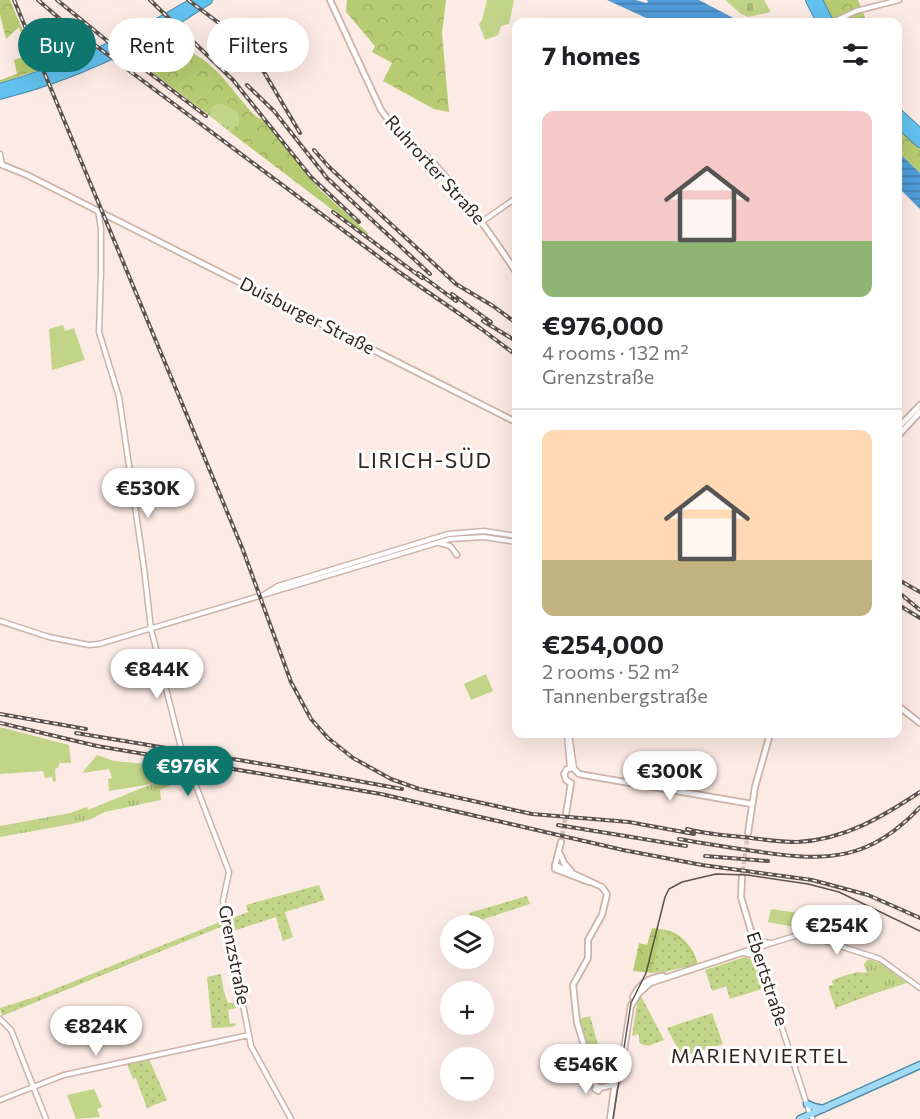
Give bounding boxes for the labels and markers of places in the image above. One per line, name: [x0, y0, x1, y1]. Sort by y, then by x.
pin: €530K: [106, 468, 190, 519]
pin: €844K: [115, 649, 199, 700]
pin: €976K: [146, 746, 230, 797]
pin: €300K: [628, 751, 712, 802]
pin: €254K: [795, 905, 879, 956]
pin: €824K: [54, 1006, 138, 1057]
pin: €546K: [544, 1044, 628, 1095]

